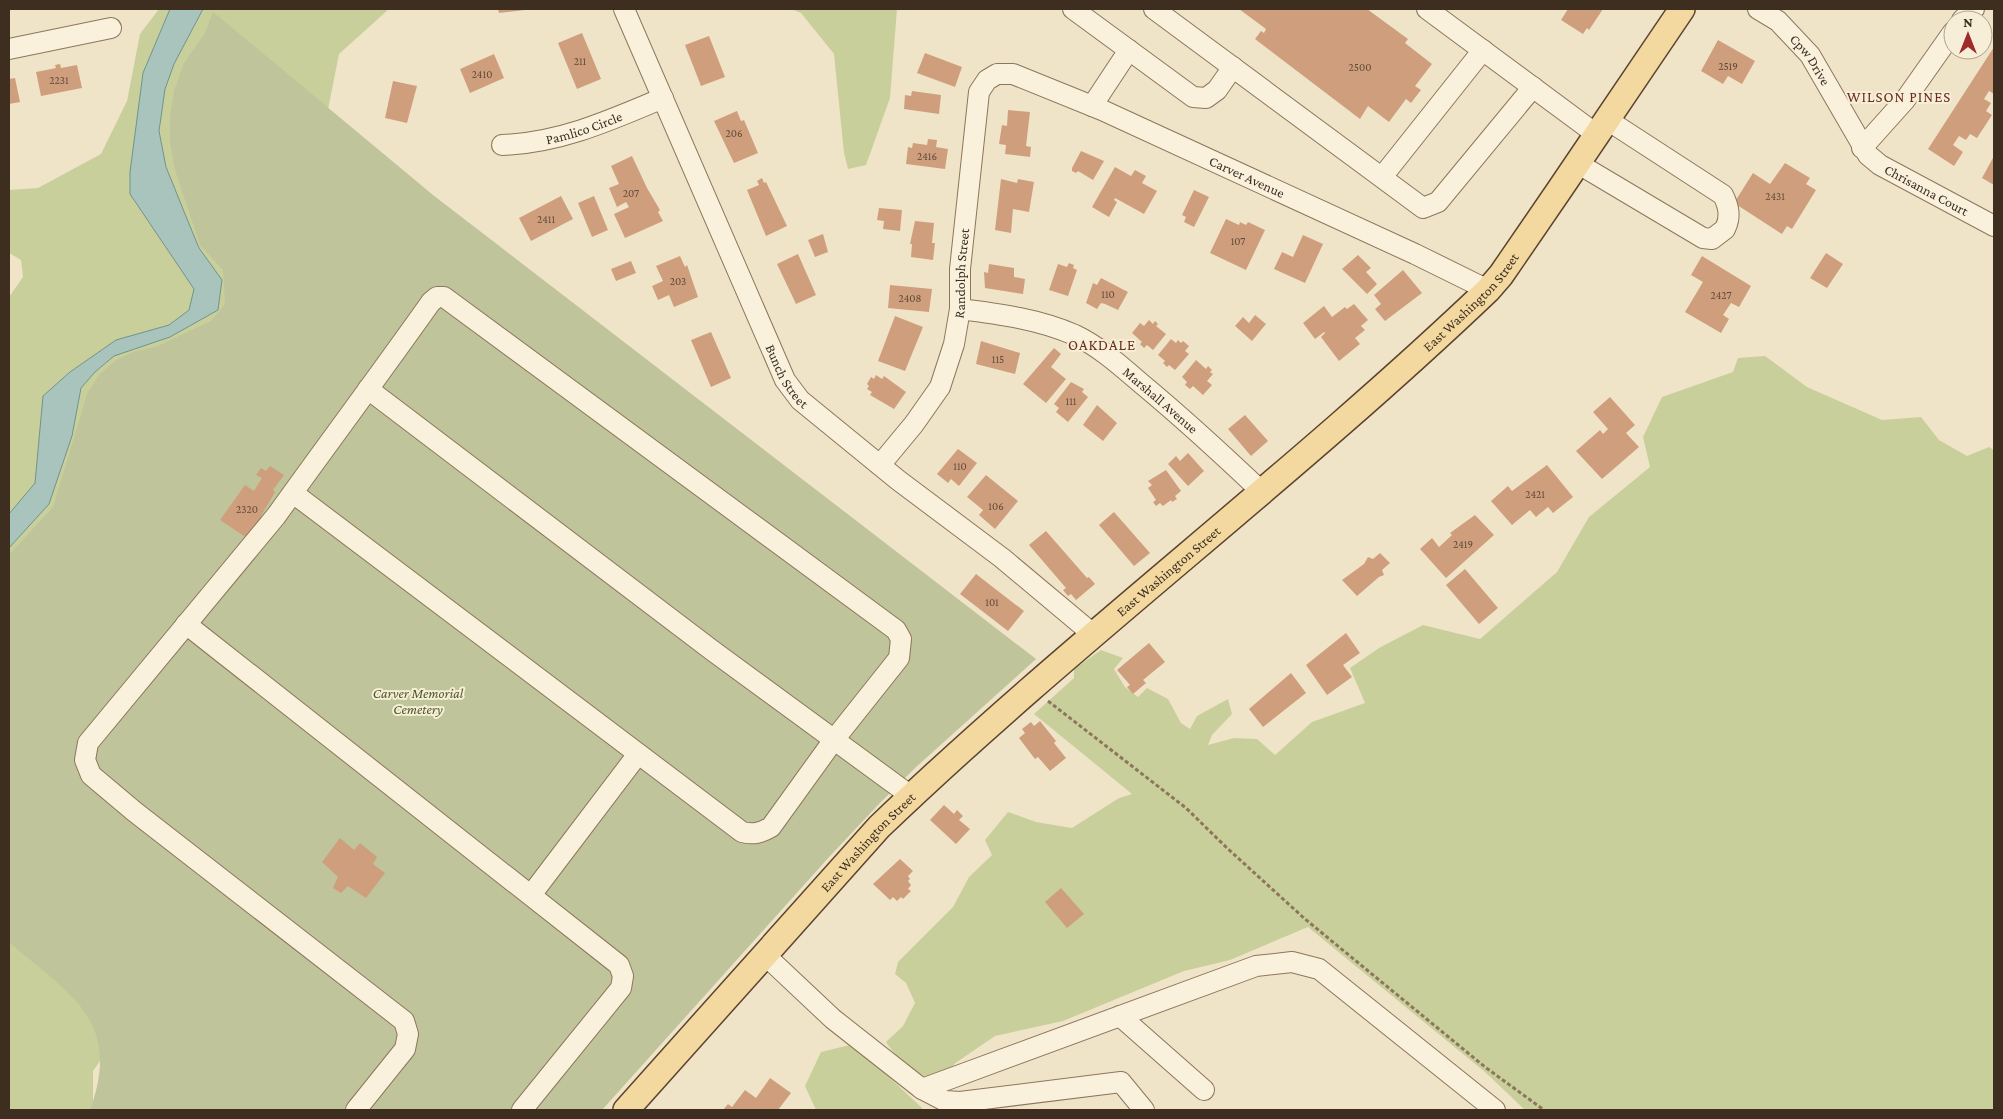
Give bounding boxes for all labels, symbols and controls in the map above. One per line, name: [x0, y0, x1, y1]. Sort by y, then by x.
north arrow: [1943, 10, 1993, 60]
text: N: [1963, 14, 1973, 30]
street label: Cpw Drive: [1787, 31, 1834, 88]
house number: 211: [574, 55, 587, 67]
house number: 2519: [1718, 60, 1738, 72]
house number: 2500: [1349, 61, 1371, 73]
house number: 2410: [472, 68, 492, 80]
house number: 2231: [49, 74, 69, 86]
district label: WILSON PINES: [1847, 89, 1951, 105]
street label: Pamlico Circle: [544, 108, 624, 147]
house number: 206: [725, 127, 743, 139]
house number: 2416: [917, 150, 937, 162]
street label: Carver Avenue: [1207, 153, 1287, 201]
street label: Chrisanna Court: [1882, 161, 1972, 219]
house number: 207: [623, 187, 639, 199]
house number: 2431: [1765, 190, 1785, 202]
house number: 2411: [537, 213, 555, 225]
street label: Randolph Street: [951, 227, 972, 319]
house number: 107: [1231, 235, 1245, 247]
street label: East Washington Street: [1420, 250, 1522, 355]
house number: 203: [670, 275, 686, 287]
house number: 110: [1101, 288, 1115, 300]
house number: 2427: [1711, 289, 1731, 301]
house number: 2408: [899, 292, 922, 304]
district label: OAKDALE: [1068, 337, 1136, 353]
street label: Bunch Street: [762, 342, 812, 412]
house number: 115: [992, 353, 1004, 365]
street label: Marshall Avenue: [1120, 363, 1201, 437]
house number: 111: [1066, 395, 1077, 407]
house number: 110: [953, 460, 967, 472]
house number: 2421: [1525, 488, 1545, 500]
house number: 106: [988, 500, 1004, 512]
house number: 2320: [236, 503, 258, 515]
street label: East Washington Street: [1113, 522, 1224, 620]
house number: 2419: [1453, 538, 1473, 550]
house number: 101: [985, 596, 999, 608]
park label: Carver Memorial Cemetery: [373, 685, 464, 717]
street label: East Washington Street: [817, 789, 919, 895]

